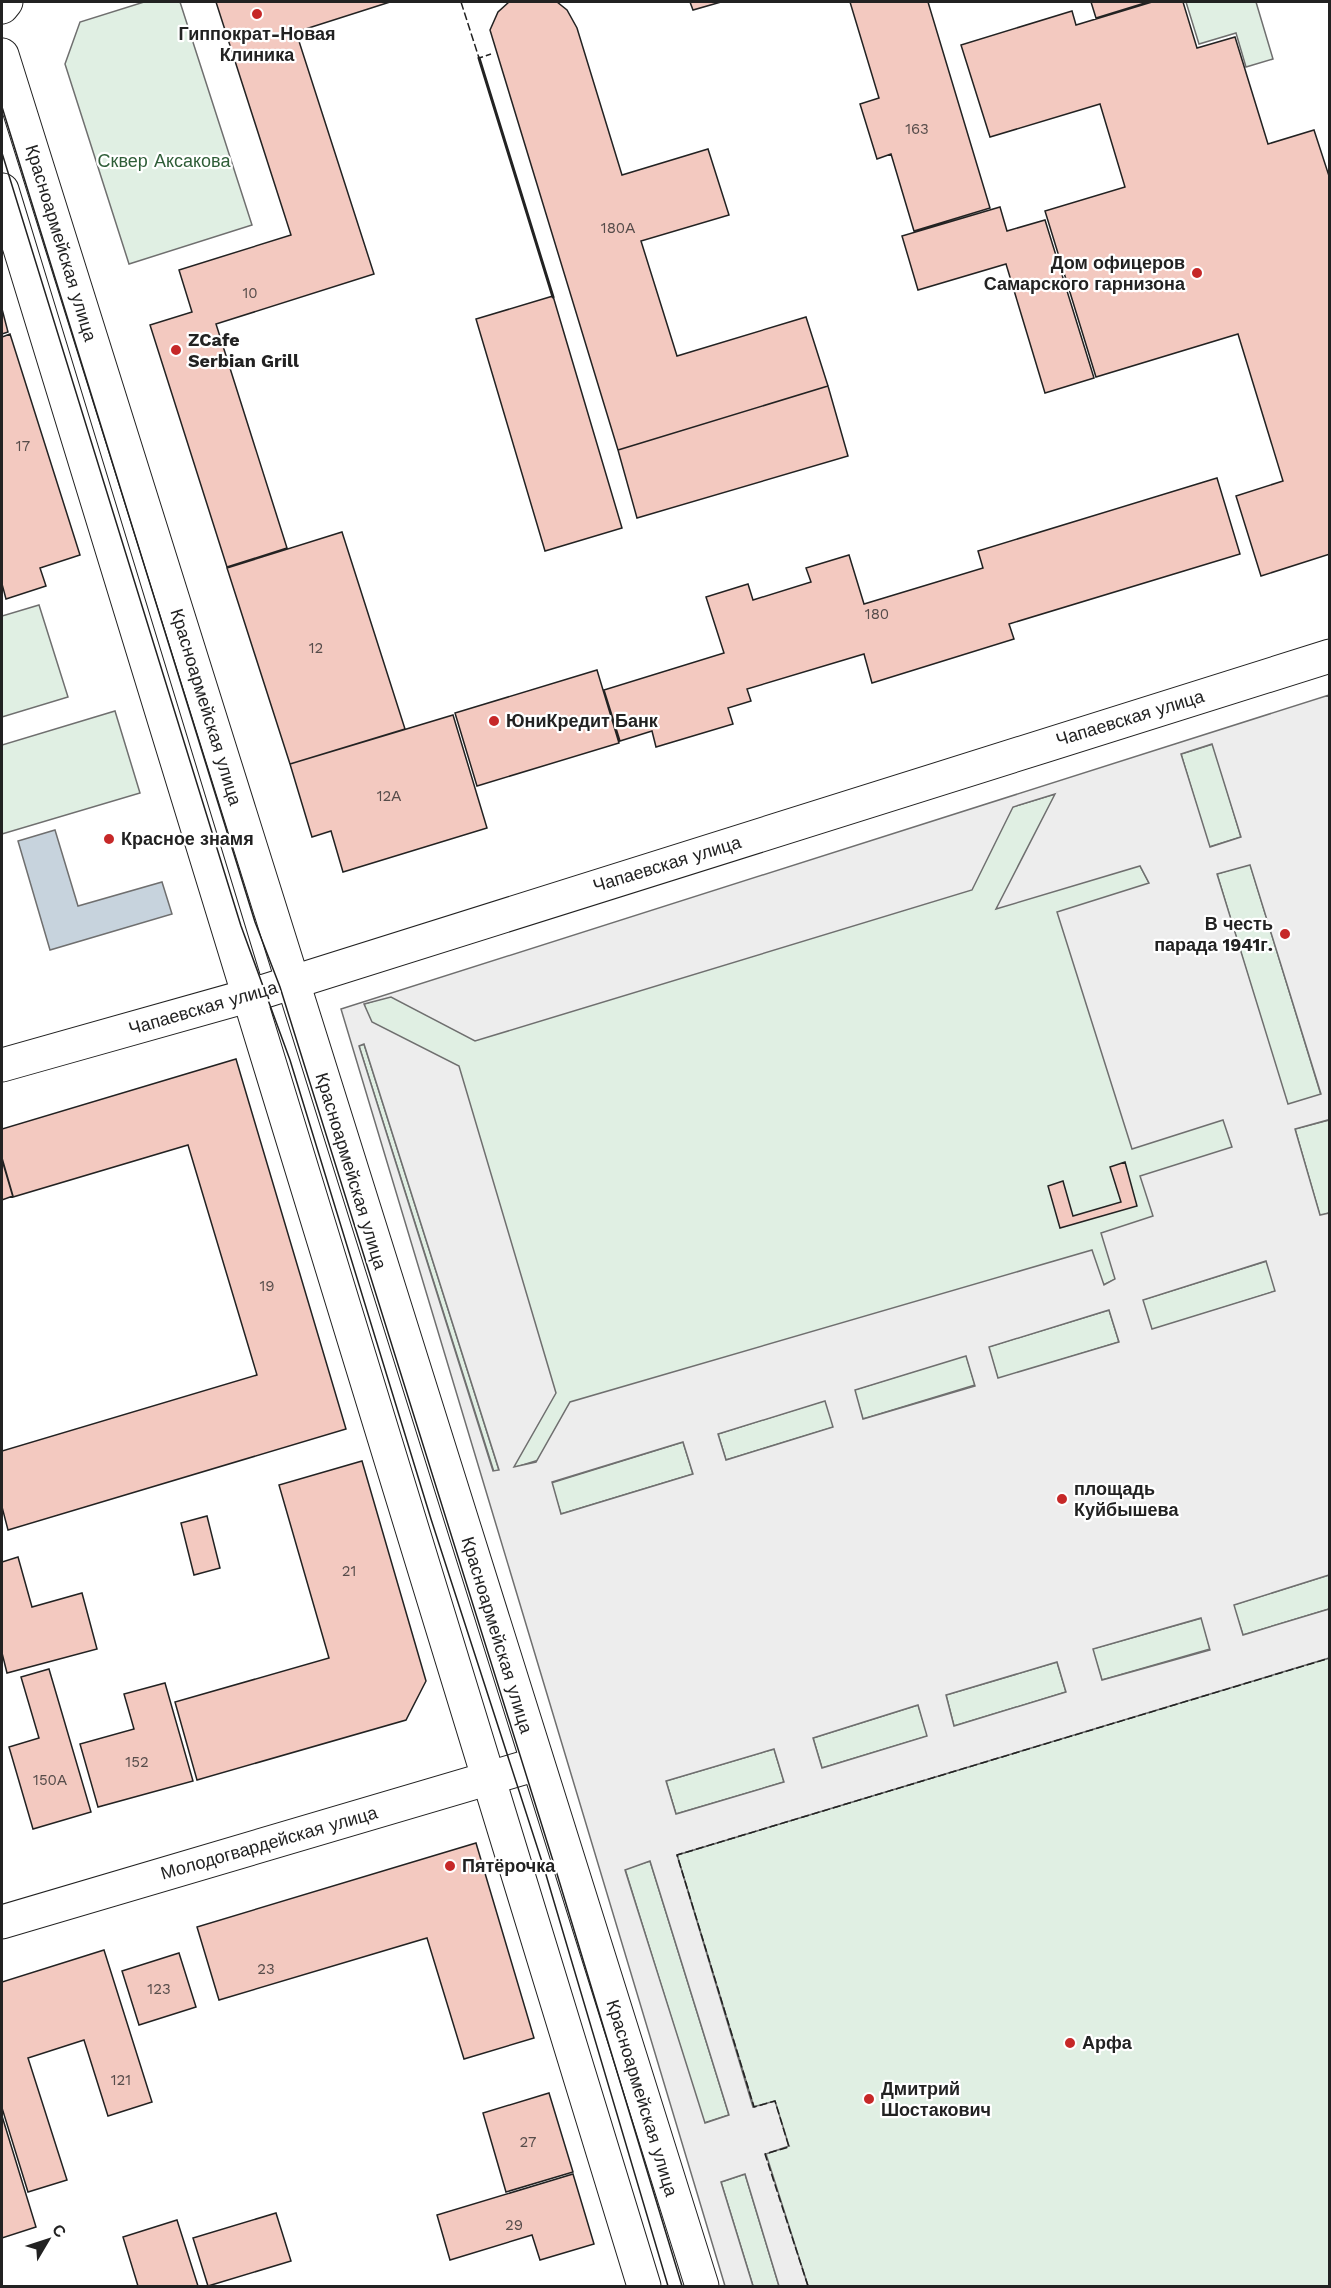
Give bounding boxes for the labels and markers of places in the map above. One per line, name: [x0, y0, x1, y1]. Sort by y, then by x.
marker: Гиппократ-Новая Клиника: [250, 7, 264, 21]
place label: Гиппократ-Новая Клиника: [178, 23, 336, 65]
place label: Дом офицеров Самарского гарнизона: [984, 252, 1186, 294]
marker: Дом офицеров Самарского гарнизона: [1190, 266, 1204, 280]
place label: ZCafe Serbian Grill: [188, 329, 299, 371]
marker: ZCafe Serbian Grill: [169, 343, 183, 357]
place label: ЮниКредит Банк: [506, 710, 659, 731]
marker: ЮниКредит Банк: [487, 714, 501, 728]
place label: Красное знамя: [121, 828, 254, 849]
marker: Красное знамя: [102, 832, 116, 846]
place label: В честь парада 1941г.: [1154, 913, 1273, 955]
marker: В честь парада 1941г.: [1278, 927, 1292, 941]
place label: площадь Куйбышева: [1074, 1478, 1179, 1520]
marker: площадь Куйбышева: [1055, 1492, 1069, 1506]
place label: Пятёрочка: [462, 1855, 556, 1876]
marker: Пятёрочка: [443, 1859, 457, 1873]
place label: Арфа: [1082, 2032, 1133, 2053]
marker: Арфа: [1063, 2036, 1077, 2050]
place label: Дмитрий Шостакович: [881, 2078, 991, 2120]
marker: Дмитрий Шостакович: [862, 2092, 876, 2106]

